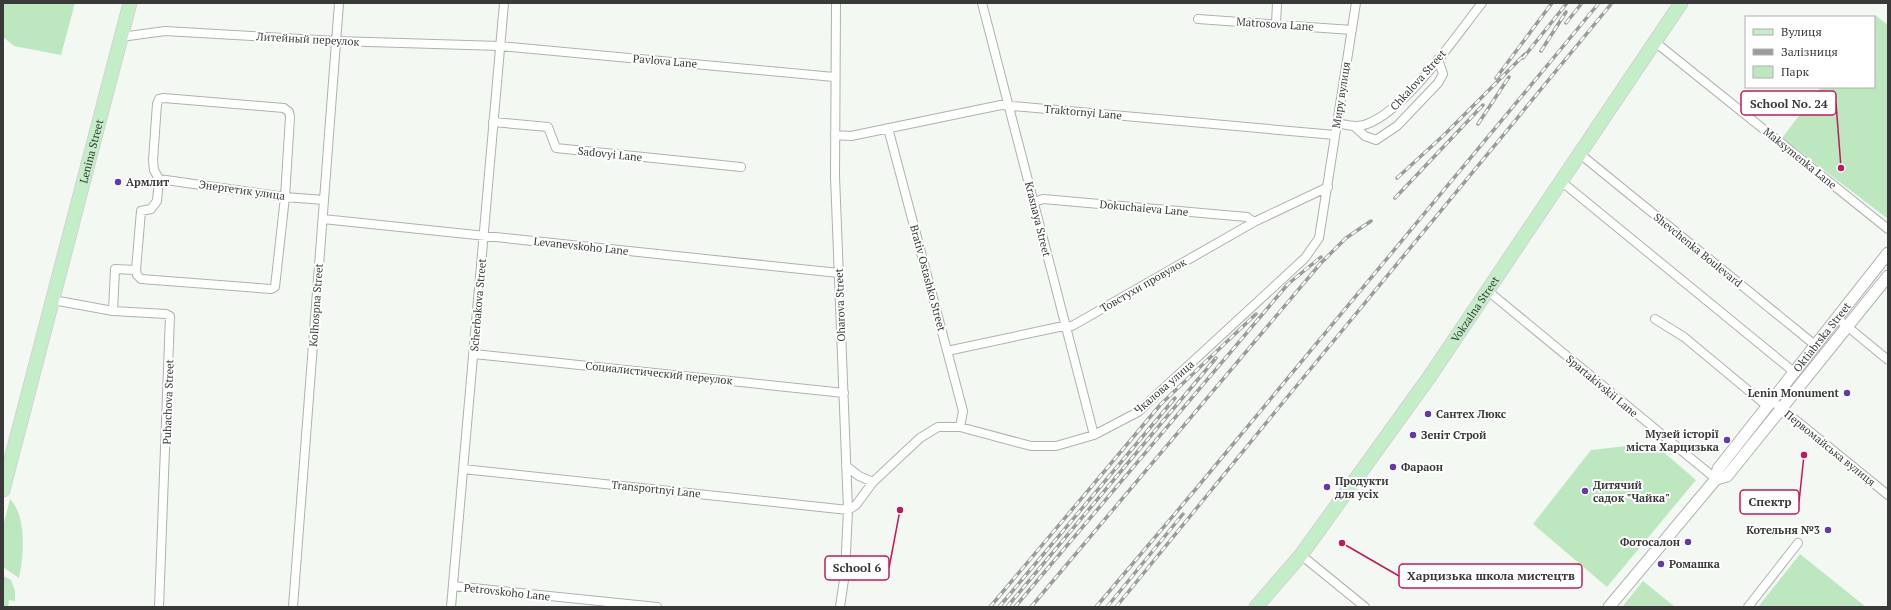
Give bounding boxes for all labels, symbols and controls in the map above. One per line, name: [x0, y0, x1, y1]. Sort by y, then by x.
street label: Matrosova Lane: [1236, 14, 1315, 34]
legend: [1745, 16, 1875, 88]
text: Вулиця: [1781, 24, 1822, 39]
street label: Литейный переулок: [255, 29, 360, 49]
text: Залізниця: [1781, 44, 1838, 59]
street label: Chkalova Street: [1387, 47, 1449, 113]
street label: Pavlova Lane: [632, 51, 698, 71]
street label: Миру вулиця: [1329, 61, 1353, 129]
text: Парк: [1781, 64, 1809, 79]
callout: School No. 24: [1741, 91, 1836, 115]
text: School No. 24: [1750, 96, 1828, 111]
street label: Traktornyi Lane: [1044, 102, 1123, 122]
street label: Lenina Street: [76, 118, 106, 185]
street label: Maksymenka Lane: [1761, 124, 1840, 192]
street label: Sadovyi Lane: [577, 144, 643, 164]
place label: Армлит: [126, 175, 169, 189]
marker: Армлит: [113, 177, 123, 187]
street label: Энергетик улица: [198, 177, 286, 203]
street label: Krasnaya Street: [1022, 180, 1054, 258]
street label: Dokuchaieva Lane: [1099, 197, 1189, 219]
street label: Shevchenka Boulevard: [1651, 210, 1745, 290]
street label: Brativ Ostashko Street: [907, 223, 949, 333]
street label: Levanevskoho Lane: [533, 234, 630, 258]
street label: Товстухи провулок: [1097, 255, 1189, 315]
street label: Scherbakova Street: [467, 258, 489, 352]
street label: Kolhospna Street: [306, 263, 326, 347]
street label: Oharova Street: [832, 268, 848, 342]
street label: Vokzalna Street: [1448, 273, 1502, 345]
street label: Oktiabrska Street: [1790, 299, 1854, 375]
street label: Spartakivskii Lane: [1563, 352, 1641, 420]
street label: Чкалова улица: [1131, 357, 1197, 417]
street label: Социалистический переулок: [585, 358, 733, 388]
street label: Puhachova Street: [160, 359, 176, 445]
place label: Lenin Monument: [1748, 386, 1840, 400]
marker: Lenin Monument: [1842, 388, 1852, 398]
place label: Сантех Люкс: [1436, 407, 1507, 421]
street label: Первомайська вулиця: [1782, 407, 1879, 489]
marker: Сантех Люкс: [1423, 409, 1433, 419]
place label: Музей історії міста Харцизька: [1626, 427, 1719, 454]
place label: Зеніт Строй: [1421, 428, 1487, 442]
marker: Зеніт Строй: [1408, 430, 1418, 440]
marker: Музей історії міста Харцизька: [1722, 435, 1732, 445]
place label: Фараон: [1401, 460, 1443, 474]
marker: Фараон: [1388, 462, 1398, 472]
place label: Продукти для усіх: [1335, 474, 1389, 501]
street label: Transportnyi Lane: [611, 477, 702, 501]
place label: Дитячий садок "Чайка": [1593, 478, 1670, 505]
marker: Продукти для усіх: [1322, 482, 1332, 492]
marker: Дитячий садок "Чайка": [1580, 486, 1590, 496]
callout: Спектр: [1740, 490, 1799, 514]
text: Спектр: [1748, 494, 1792, 509]
place label: Котельня №3: [1746, 523, 1820, 537]
marker: Котельня №3: [1823, 525, 1833, 535]
place label: Фотосалон: [1620, 535, 1680, 549]
marker: Фотосалон: [1683, 537, 1693, 547]
callout: School 6: [825, 556, 889, 580]
place label: Ромашка: [1669, 557, 1720, 571]
marker: Ромашка: [1656, 559, 1666, 569]
text: School 6: [833, 560, 881, 575]
callout: Харцизька школа мистецтв: [1399, 564, 1582, 588]
text: Харцизька школа мистецтв: [1407, 568, 1575, 583]
street label: Petrovskoho Lane: [463, 581, 551, 604]

